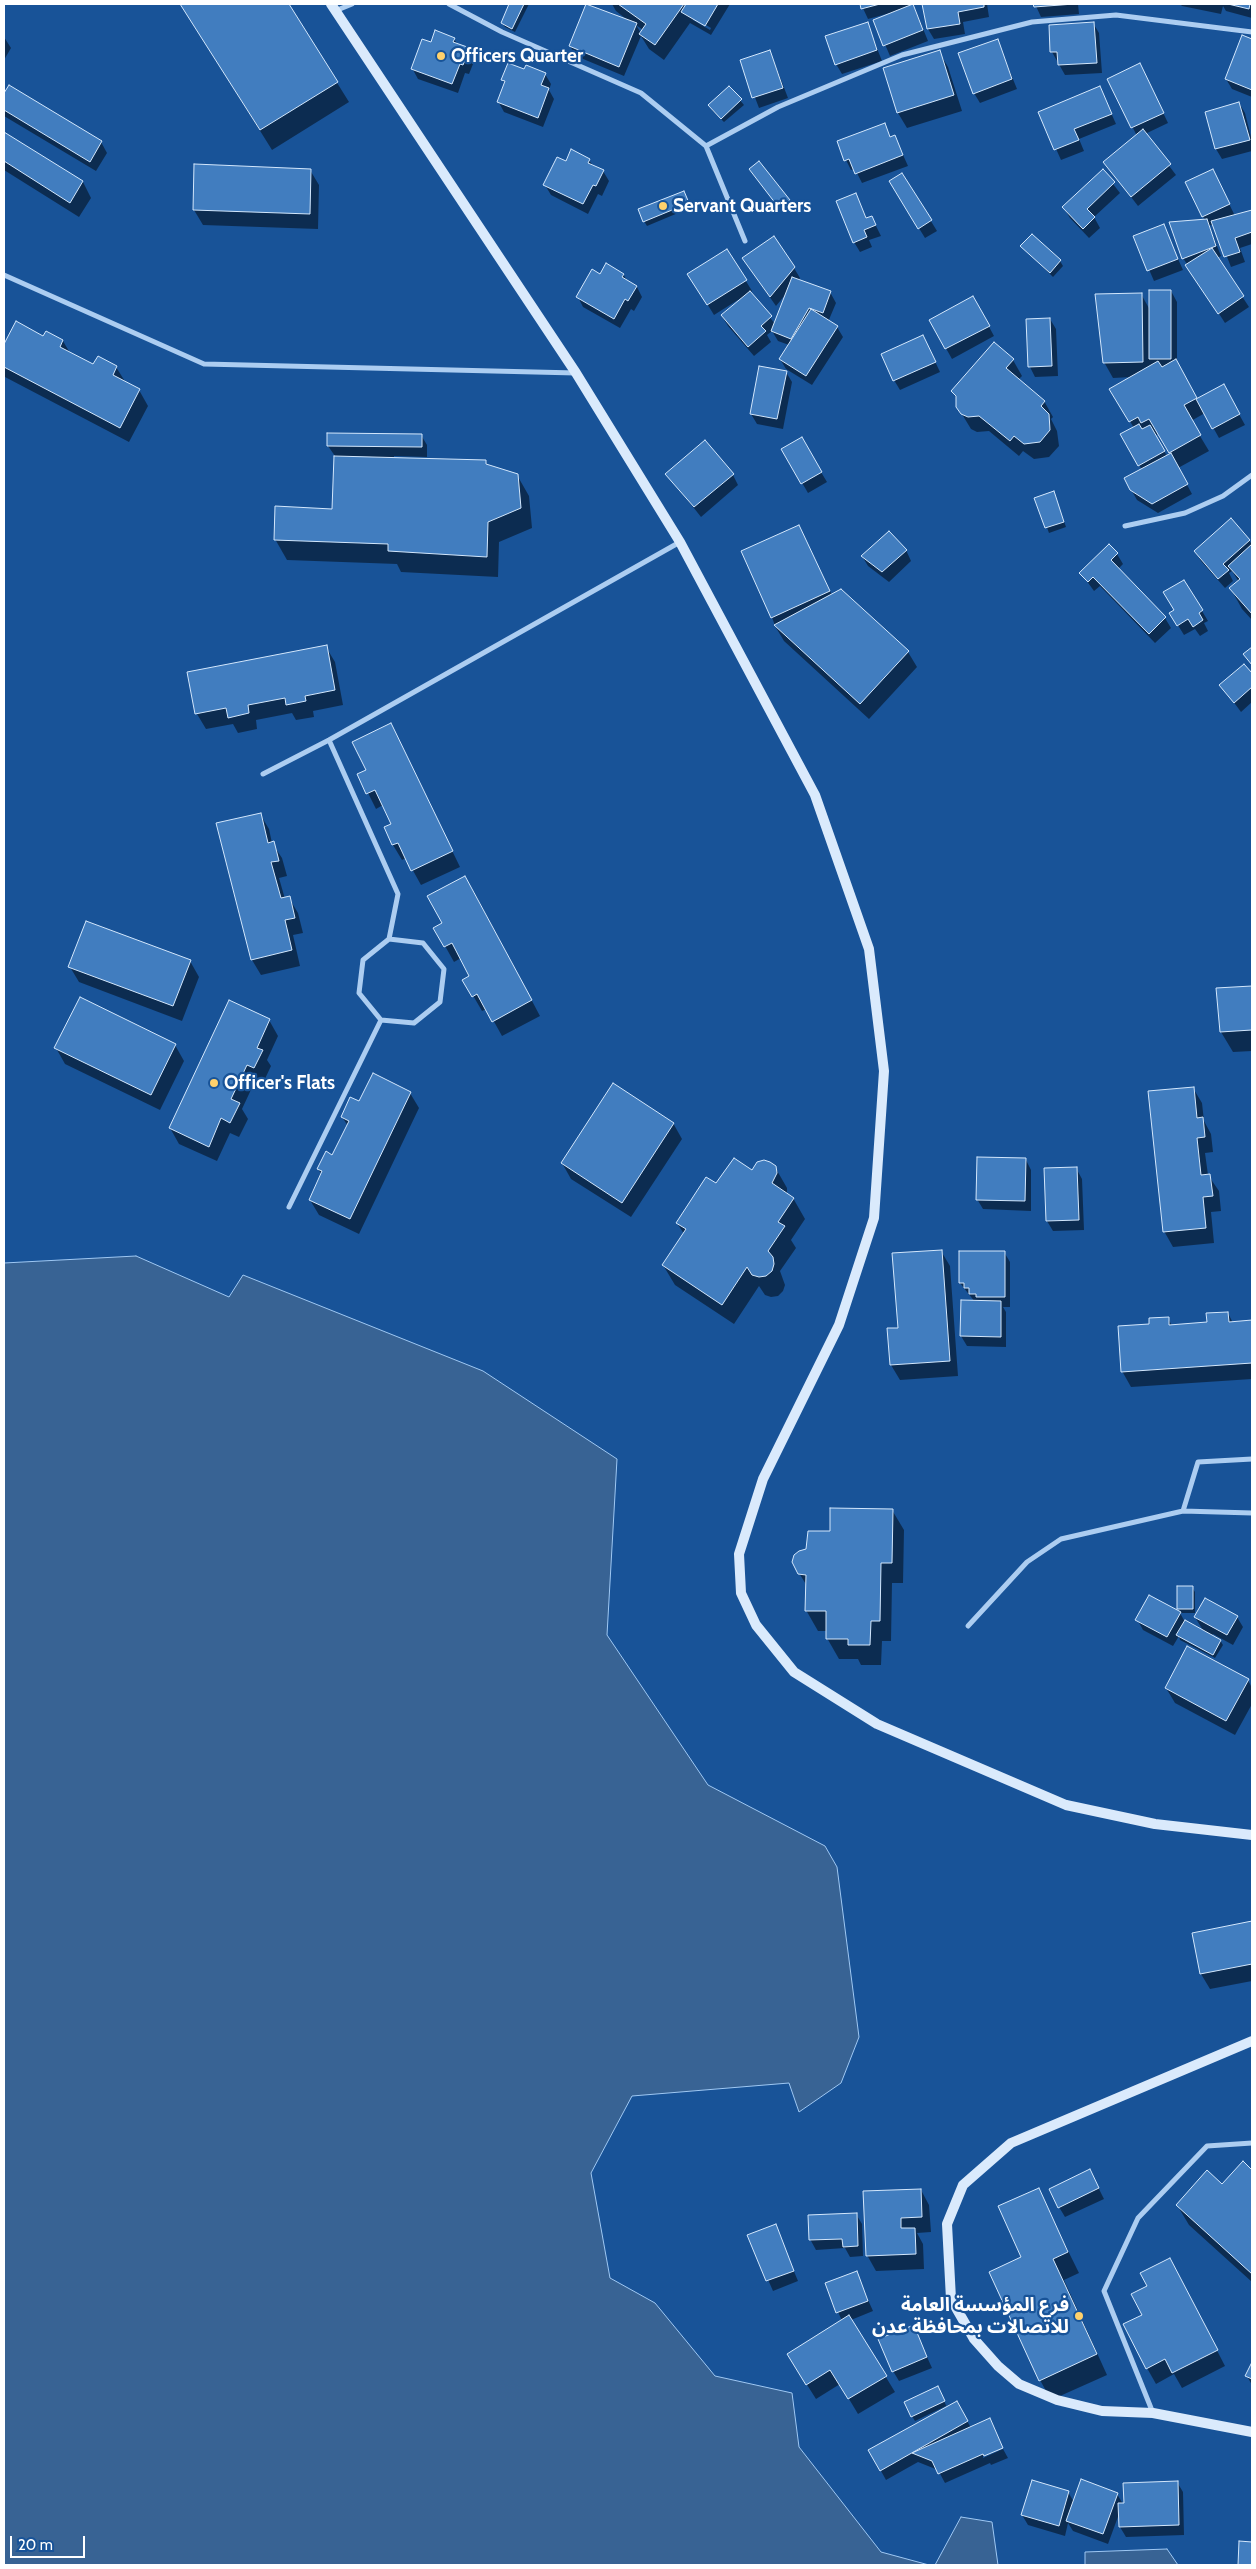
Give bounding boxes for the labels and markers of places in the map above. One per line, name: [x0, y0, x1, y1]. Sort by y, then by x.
place label: Officers Quarter: [451, 45, 583, 67]
marker: Officers Quarter: [435, 50, 447, 62]
place label: Servant Quarters: [673, 195, 811, 217]
marker: Servant Quarters: [657, 200, 669, 212]
place label: Officer's Flats: [224, 1072, 335, 1094]
marker: Officer's Flats: [208, 1077, 220, 1089]
place label: فرع المؤسسة العامة للاتصالات بمحافظة عدن: [872, 2294, 1069, 2338]
marker: فرع المؤسسة العامة للاتصالات بمحافظة عدن: [1073, 2310, 1085, 2322]

